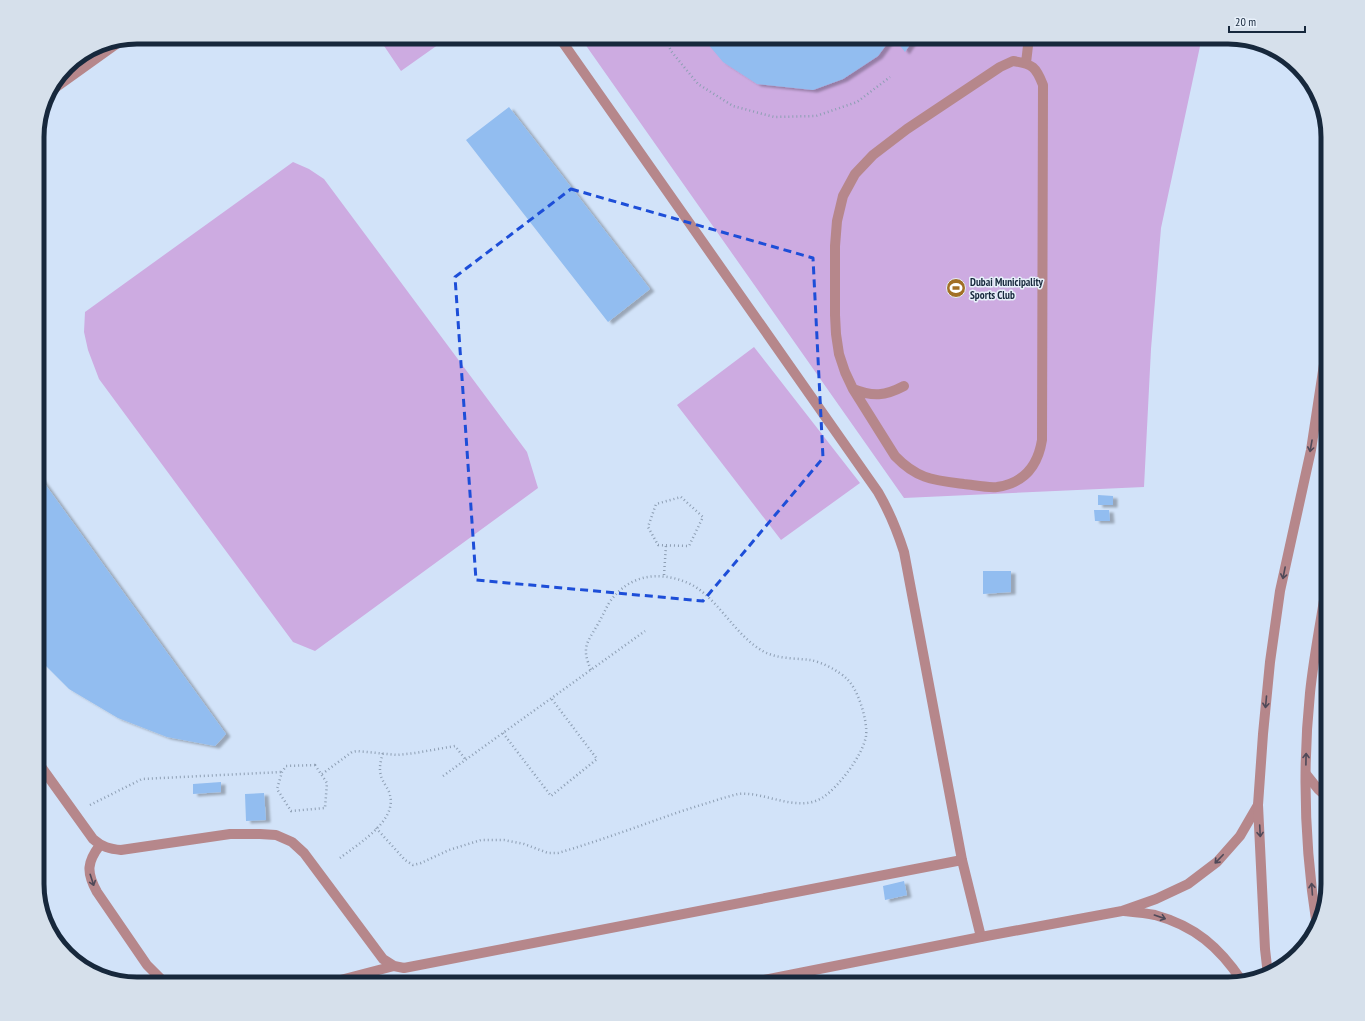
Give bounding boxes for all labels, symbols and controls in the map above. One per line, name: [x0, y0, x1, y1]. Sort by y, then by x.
scale bar: [1229, 8, 1305, 34]
text: 20 m: [1235, 14, 1256, 29]
place label: Dubai Municipality Sports Club: [970, 275, 1043, 302]
sports icon: Dubai Municipality Sports Club: [945, 277, 967, 299]
one-way arrow: [1307, 439, 1315, 452]
one-way arrow: [1279, 566, 1287, 579]
one-way arrow: [1262, 695, 1270, 708]
one-way arrow: [1302, 753, 1310, 766]
one-way arrow: [1256, 824, 1263, 837]
one-way arrow: [1214, 854, 1224, 864]
one-way arrow: [89, 874, 96, 887]
one-way arrow: [1308, 883, 1315, 896]
one-way arrow: [1153, 914, 1166, 921]

